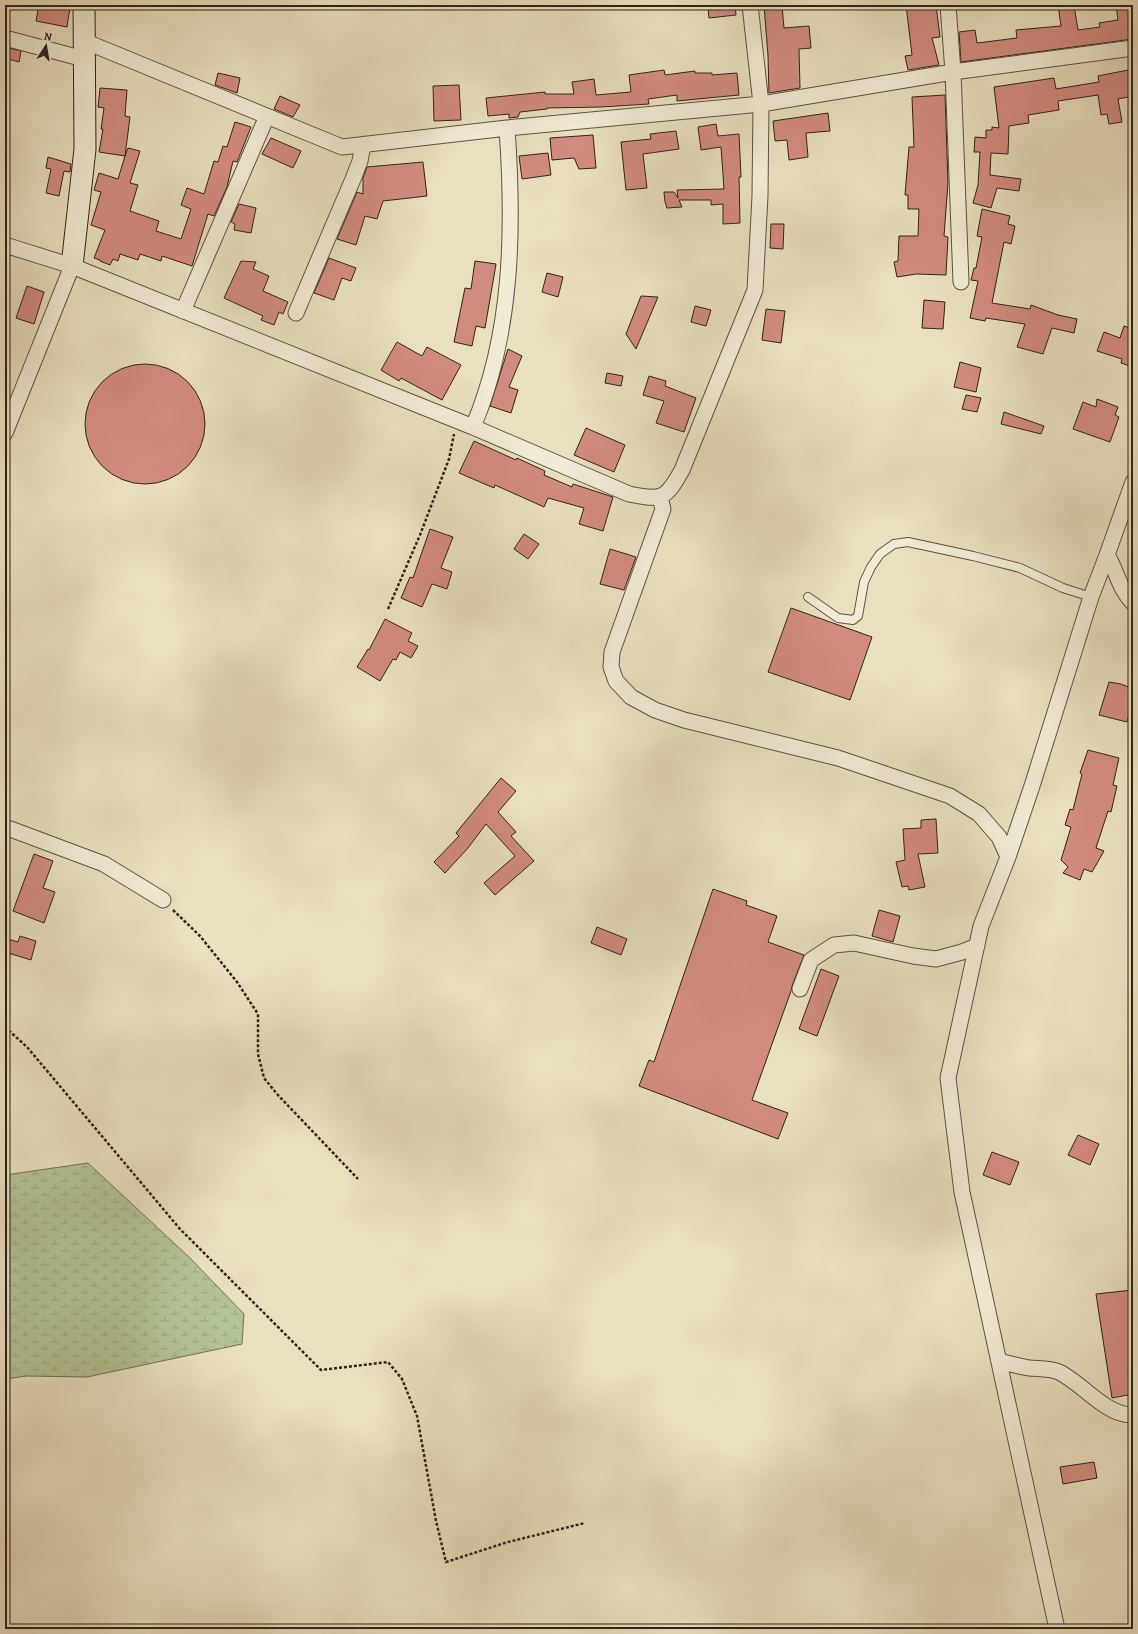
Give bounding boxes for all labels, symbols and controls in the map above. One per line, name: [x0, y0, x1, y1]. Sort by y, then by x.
north arrow: [26, 26, 66, 66]
text: N: [42, 29, 53, 45]

